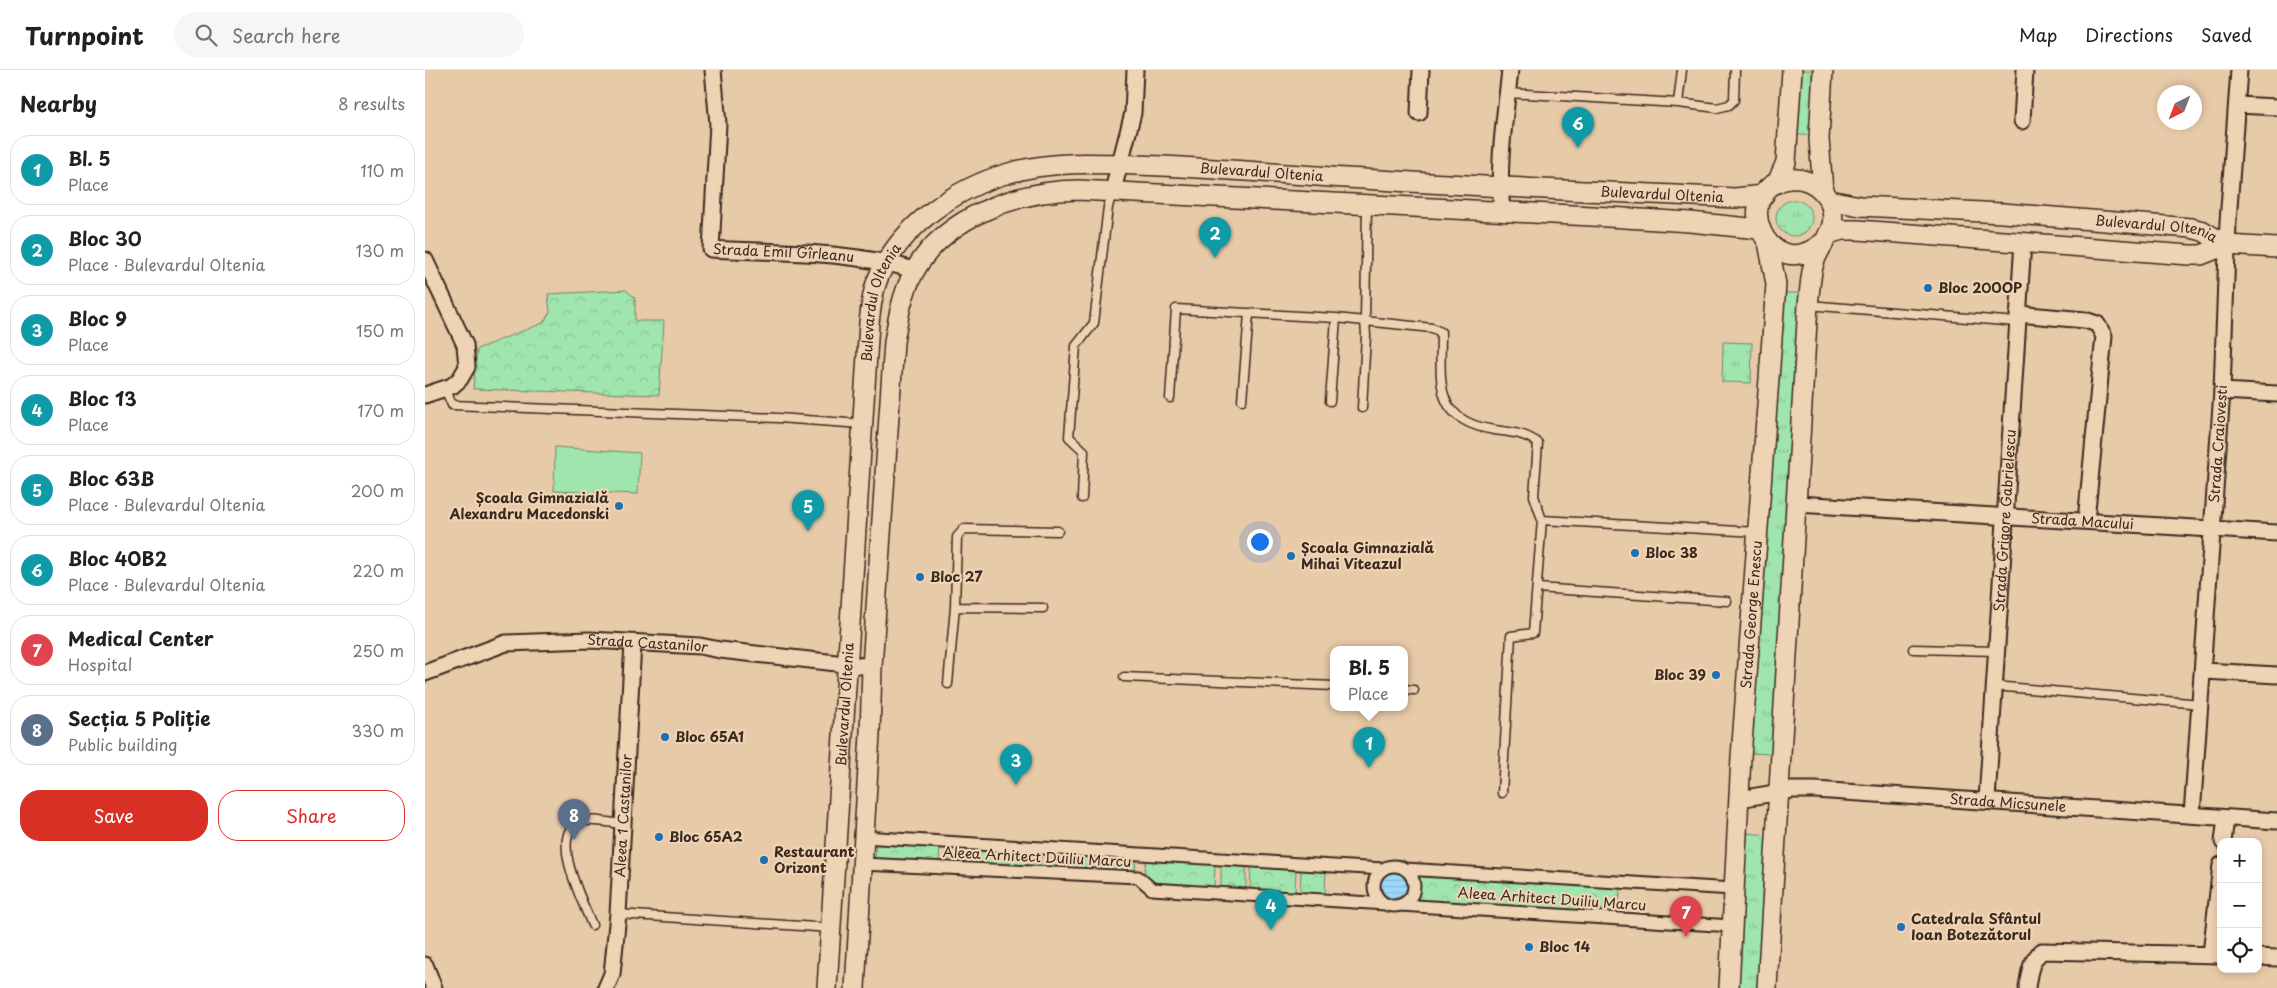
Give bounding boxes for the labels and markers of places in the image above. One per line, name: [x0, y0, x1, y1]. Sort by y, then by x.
pin: 6: [1562, 107, 1594, 148]
pin: 2: [1199, 217, 1231, 258]
place label: Bloc 200OP: [1938, 277, 2022, 298]
marker: Bloc 200OP: [1922, 282, 1934, 294]
place label: Școala Gimnazială Alexandru Macedonski: [449, 487, 609, 524]
pin: 5: [792, 490, 824, 531]
marker: Școala Gimnazială Alexandru Macedonski: [613, 500, 625, 512]
place label: Școala Gimnazială Mihai Viteazul: [1301, 537, 1435, 574]
place label: Bloc 38: [1645, 542, 1698, 563]
marker: Bloc 38: [1629, 547, 1641, 559]
marker: Școala Gimnazială Mihai Viteazul: [1285, 550, 1297, 562]
place label: Bloc 27: [930, 566, 983, 587]
marker: Bloc 27: [914, 571, 926, 583]
place label: Bloc 39: [1654, 664, 1706, 685]
marker: Bloc 39: [1710, 669, 1722, 681]
place label: Bloc 65A1: [675, 726, 744, 747]
pin: 1: [1353, 727, 1385, 768]
marker: Bloc 65A1: [659, 731, 671, 743]
pin: 3: [1000, 744, 1032, 785]
pin: 8: [558, 799, 590, 840]
place label: Bloc 65A2: [669, 826, 743, 847]
marker: Bloc 65A2: [653, 831, 665, 843]
place label: Restaurant Orizont: [774, 841, 855, 878]
marker: Restaurant Orizont: [758, 854, 770, 866]
pin: 4: [1255, 889, 1287, 930]
pin: 7: [1670, 896, 1702, 937]
place label: Catedrala Sfântul Ioan Botezătorul: [1911, 908, 2041, 945]
marker: Catedrala Sfântul Ioan Botezătorul: [1895, 921, 1907, 933]
place label: Bloc 14: [1539, 936, 1590, 957]
marker: Bloc 14: [1523, 941, 1535, 953]

